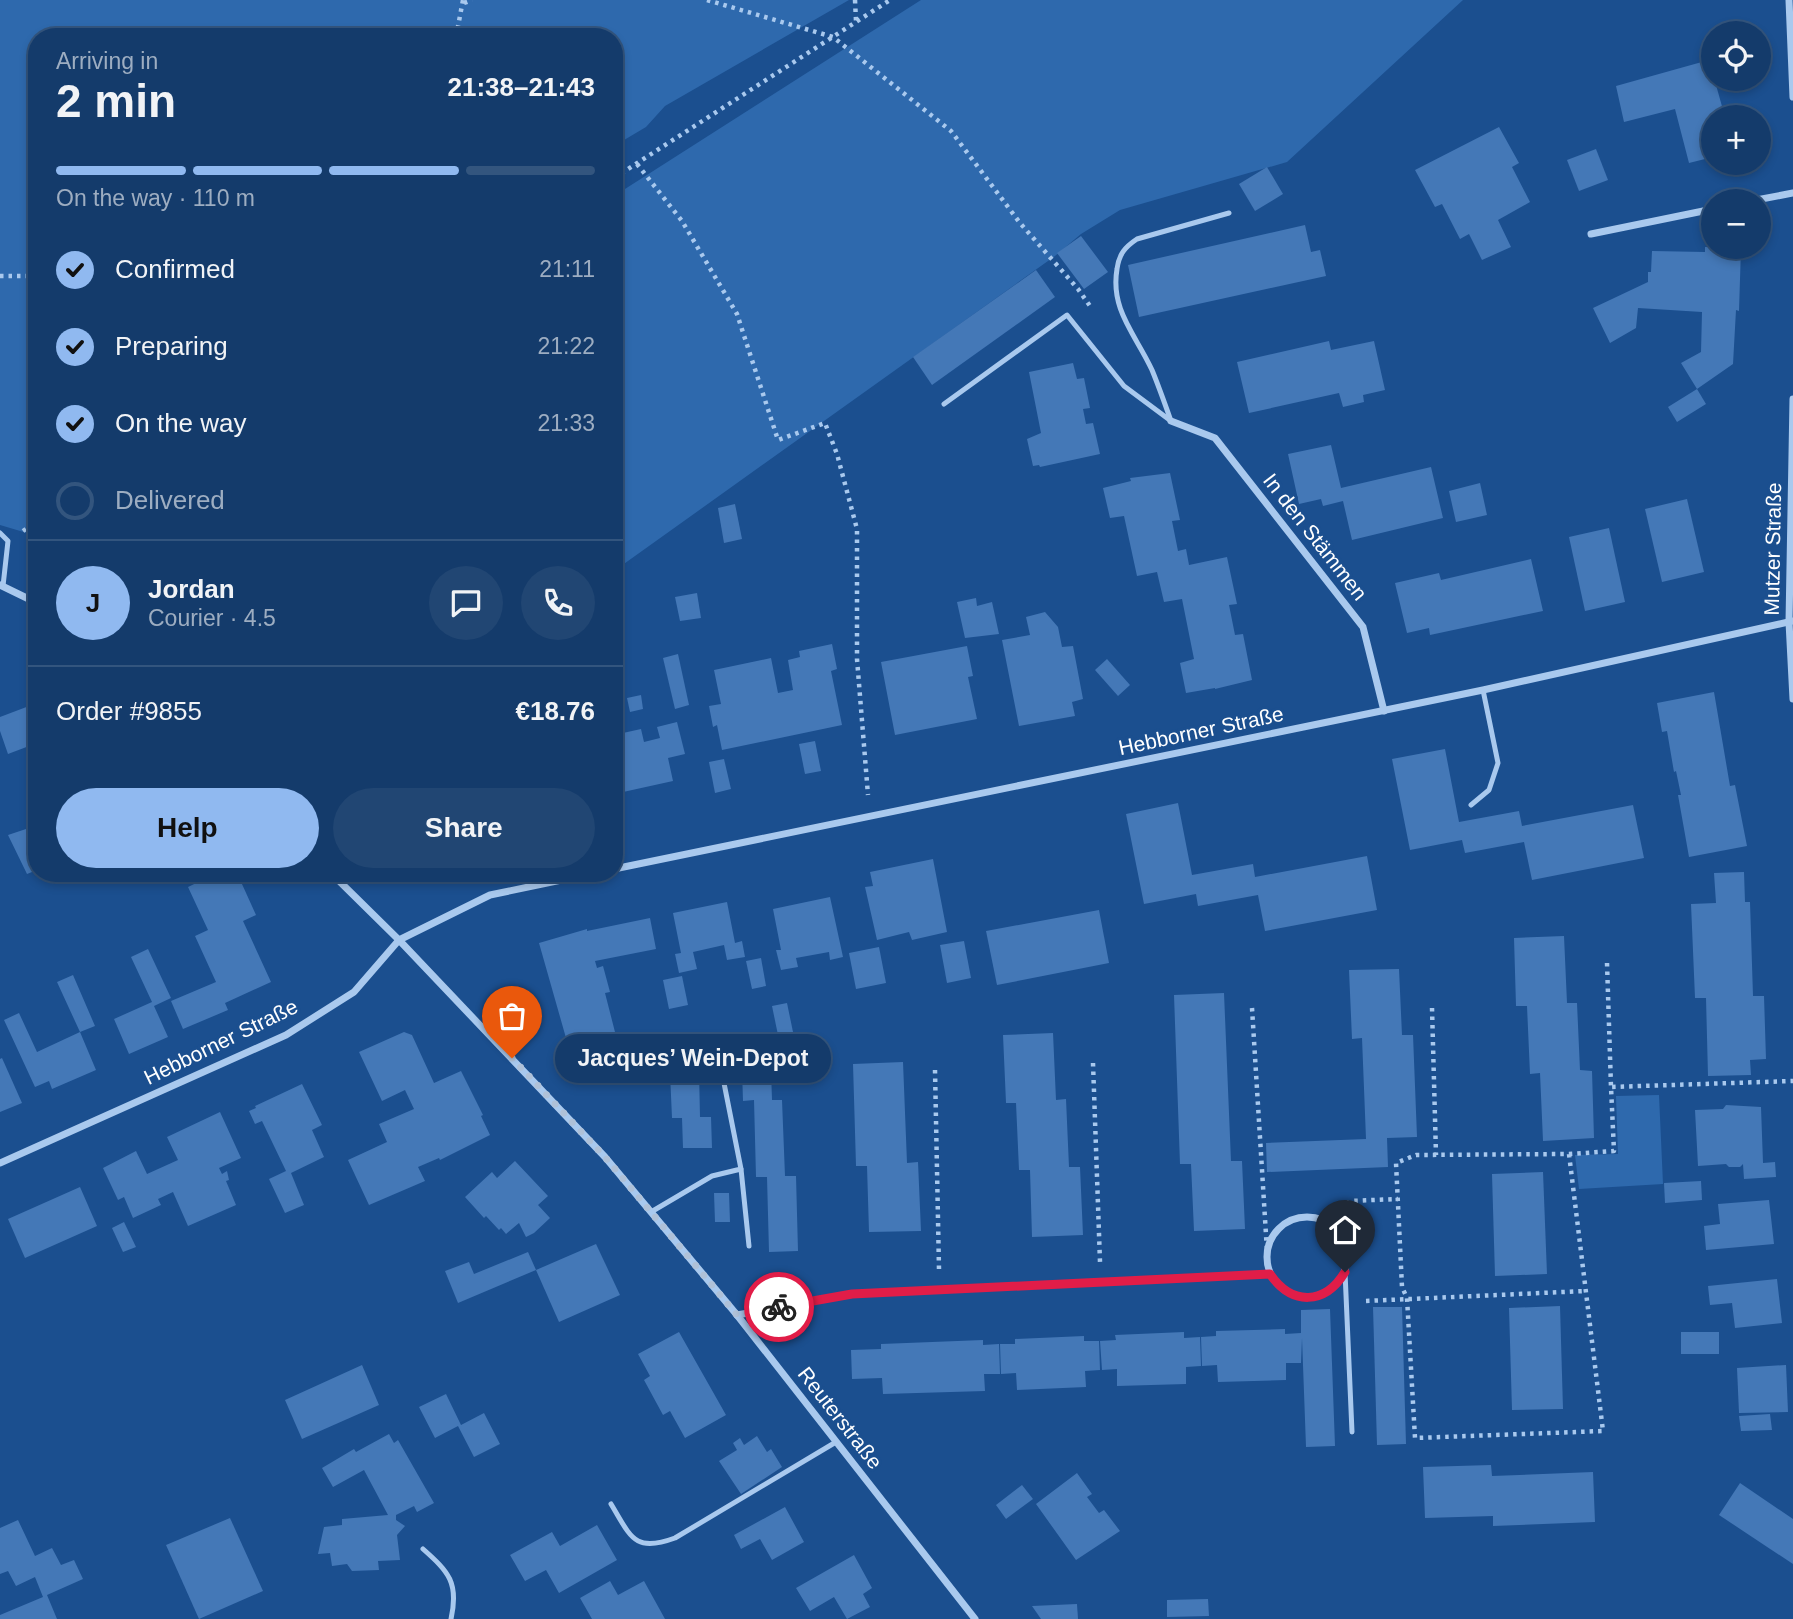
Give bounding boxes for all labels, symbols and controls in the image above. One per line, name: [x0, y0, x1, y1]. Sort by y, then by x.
map controls: [1701, 21, 1771, 259]
button: locate: [1701, 21, 1771, 91]
text: Arriving in: [56, 48, 158, 74]
text: 21:38–21:43: [448, 72, 595, 102]
text: 2 min: [56, 75, 176, 127]
button: +: [1701, 105, 1771, 175]
text: On the way · 110 m: [56, 185, 255, 211]
button: −: [1701, 189, 1771, 259]
icon: check: [56, 251, 94, 289]
text: Confirmed: [115, 254, 235, 284]
text: 21:11: [539, 256, 595, 282]
icon: check: [56, 328, 94, 366]
text: Preparing: [115, 331, 228, 361]
text: 21:22: [537, 333, 595, 359]
icon: check: [56, 405, 94, 443]
text: On the way: [115, 408, 247, 438]
text: 21:33: [537, 410, 595, 436]
street label: In den Stämmen: [1259, 469, 1372, 604]
street label: Mutzer Straße: [1760, 482, 1785, 616]
text: Delivered: [115, 485, 225, 515]
button: chat: [429, 566, 503, 640]
button: phone: [521, 566, 595, 640]
text: Jordan: [148, 574, 235, 604]
text: J: [86, 588, 100, 618]
text: Courier · 4.5: [148, 605, 276, 631]
text: Order #9855: [56, 696, 202, 726]
text: €18.76: [515, 696, 595, 726]
street label: Hebborner Straße: [1116, 702, 1285, 759]
button: Help: [56, 788, 319, 868]
button: Share: [333, 788, 595, 868]
pin: [482, 986, 542, 1058]
street label: Hebborner Straße: [140, 994, 301, 1089]
icon: bag: [493, 997, 531, 1035]
callout: Jacques’ Wein-Depot: [554, 1034, 830, 1082]
text: Jacques’ Wein-Depot: [578, 1045, 808, 1071]
pin: [1315, 1200, 1375, 1272]
icon: home: [1326, 1211, 1364, 1249]
courier: [744, 1272, 814, 1342]
icon: bike: [760, 1288, 798, 1326]
street label: Reuterstraße: [794, 1362, 887, 1473]

